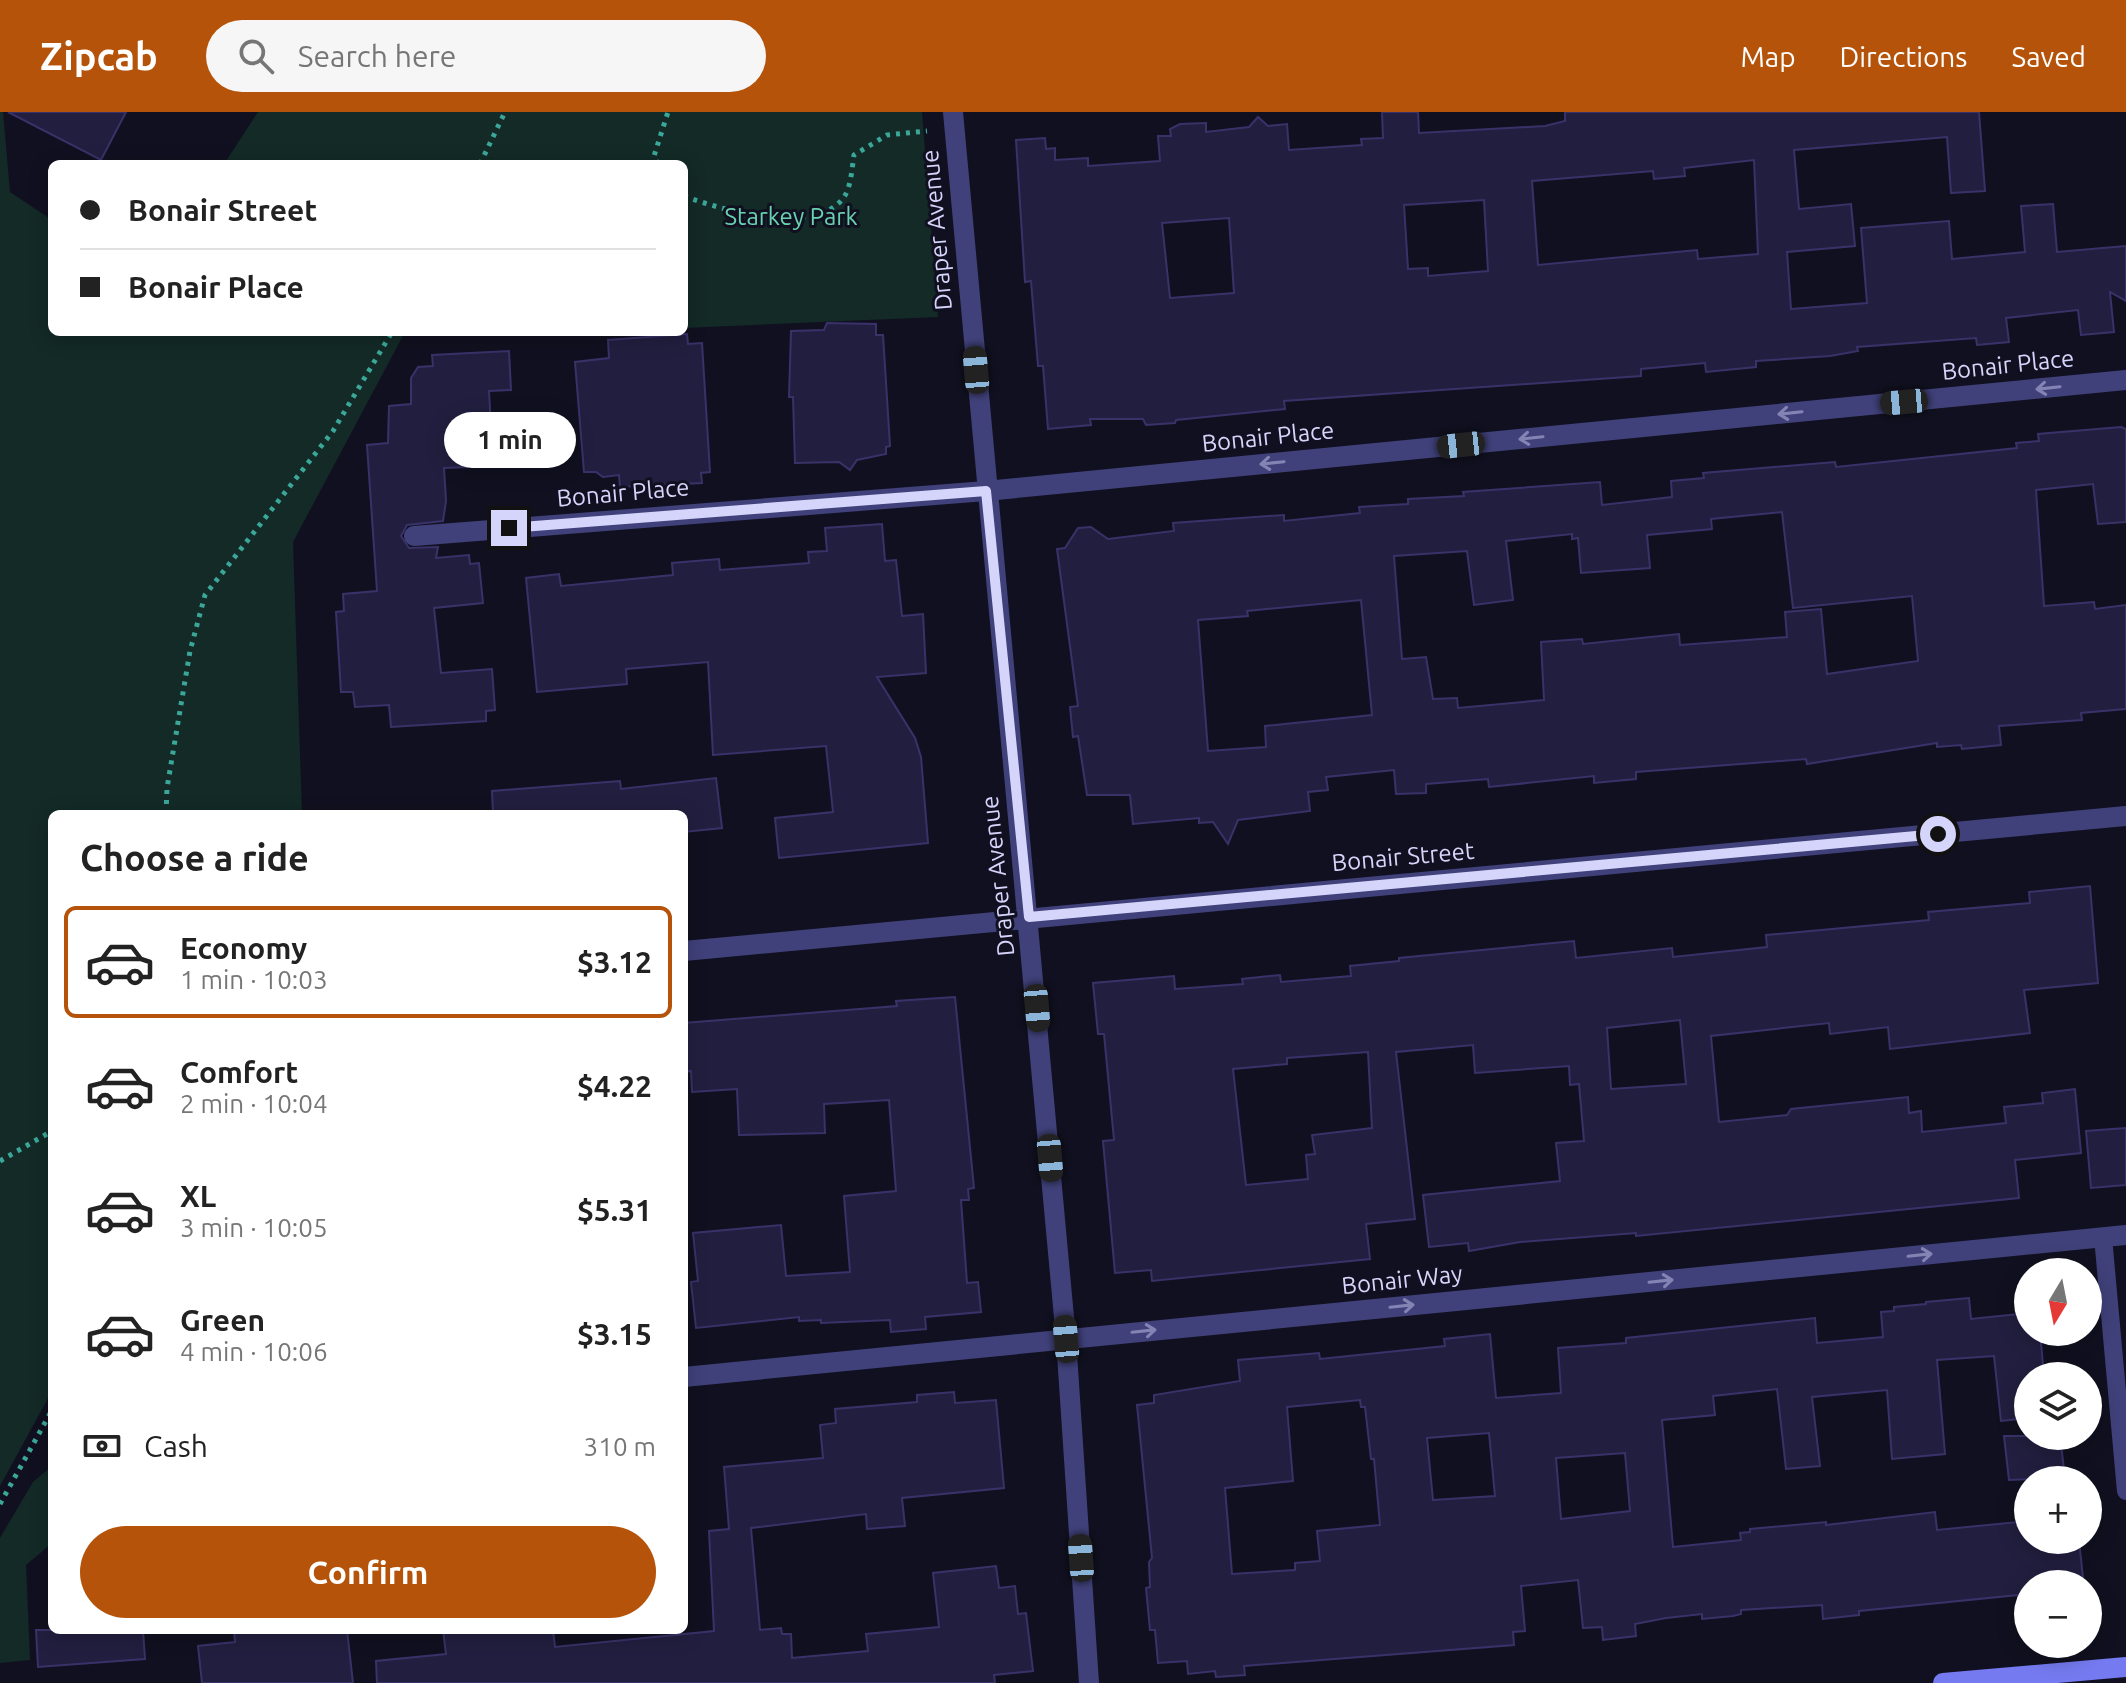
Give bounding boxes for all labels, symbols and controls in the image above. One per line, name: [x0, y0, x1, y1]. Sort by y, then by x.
search box: [206, 20, 766, 92]
icon: search: [234, 34, 278, 78]
text: Zipcab: [40, 35, 158, 77]
text: Search here: [298, 39, 456, 73]
text: Map: [1740, 41, 1796, 72]
text: Directions: [1840, 41, 1967, 72]
text: Saved: [2011, 41, 2086, 72]
street label: Draper Avenue: [916, 149, 957, 311]
text: Bonair Street: [128, 193, 317, 227]
park label: Starkey Park: [724, 203, 858, 230]
text: Bonair Place: [128, 270, 304, 304]
street label: Bonair Place: [1940, 344, 2076, 385]
car: [962, 345, 990, 395]
one-way arrow: [2035, 380, 2062, 395]
car: [1879, 388, 1929, 416]
one-way arrow: [1777, 405, 1804, 420]
callout: 1 min: [443, 412, 575, 468]
street label: Bonair Place: [1200, 416, 1336, 457]
text: 1 min: [477, 425, 543, 454]
car: [1436, 431, 1486, 459]
one-way arrow: [1518, 431, 1545, 446]
one-way arrow: [1259, 456, 1286, 471]
street label: Bonair Place: [555, 473, 690, 512]
route end: [491, 510, 527, 546]
street label: Draper Avenue: [976, 795, 1019, 958]
route start: [1920, 816, 1956, 852]
text: Choose a ride: [80, 837, 309, 878]
street label: Bonair Street: [1331, 837, 1476, 876]
icon: car: [84, 926, 156, 998]
text: Economy: [180, 931, 307, 965]
text: $3.12: [577, 945, 652, 979]
text: 1 min · 10:03: [180, 965, 328, 994]
car: [1023, 983, 1051, 1033]
icon: car: [84, 1050, 156, 1122]
text: Comfort: [180, 1055, 298, 1089]
text: $4.22: [577, 1069, 652, 1103]
text: 2 min · 10:04: [180, 1089, 328, 1118]
car: [1036, 1133, 1064, 1183]
icon: car: [84, 1174, 156, 1246]
text: XL: [180, 1179, 216, 1213]
text: $5.31: [577, 1193, 652, 1227]
text: 3 min · 10:05: [180, 1213, 328, 1242]
one-way arrow: [1906, 1248, 1933, 1263]
north arrow: [2014, 1258, 2102, 1346]
map controls: [2014, 1258, 2102, 1658]
street label: Bonair Way: [1340, 1260, 1464, 1299]
one-way arrow: [1647, 1273, 1674, 1288]
icon: car: [84, 1298, 156, 1370]
one-way arrow: [1388, 1298, 1415, 1313]
text: Green: [180, 1303, 265, 1337]
car: [1052, 1314, 1080, 1364]
text: $3.15: [577, 1317, 652, 1351]
one-way arrow: [1130, 1324, 1157, 1339]
text: 4 min · 10:06: [180, 1337, 328, 1366]
button: layers: [2014, 1362, 2102, 1450]
icon: cash: [80, 1424, 124, 1468]
text: Cash: [144, 1429, 208, 1463]
text: 310 m: [584, 1432, 656, 1461]
button: +: [2014, 1466, 2102, 1554]
button: Confirm: [80, 1526, 656, 1618]
car: [1067, 1533, 1095, 1583]
button: −: [2014, 1570, 2102, 1658]

